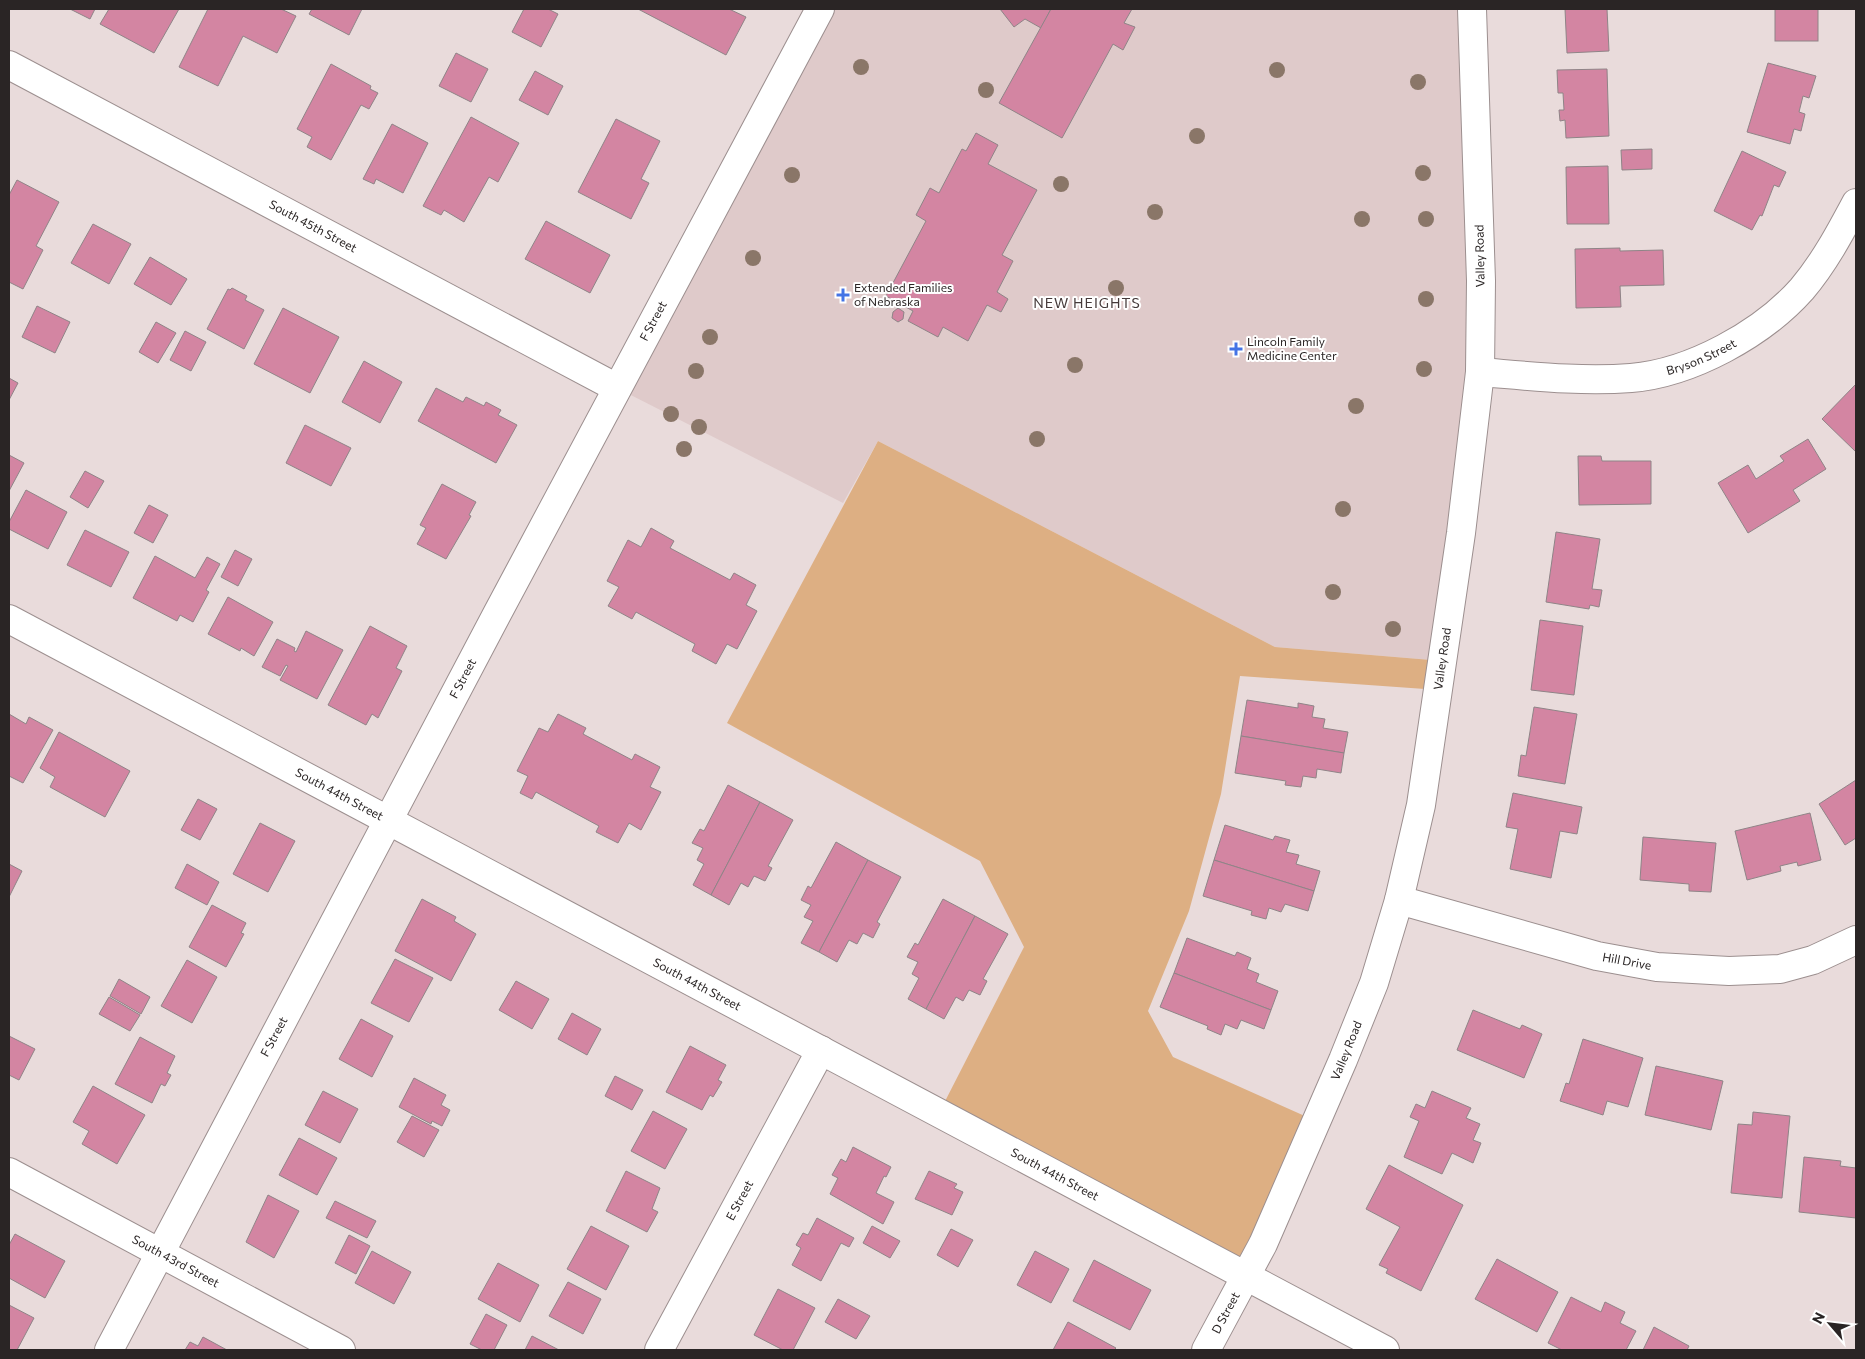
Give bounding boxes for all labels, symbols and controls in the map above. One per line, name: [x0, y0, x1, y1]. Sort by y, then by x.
street label: South 45th Street: [267, 197, 360, 255]
street label: Valley Road: [1471, 224, 1487, 287]
place label: Extended Families of Nebraska: [854, 280, 952, 308]
marker: Extended Families of Nebraska: [836, 288, 850, 302]
district label: NEW HEIGHTS: [1033, 294, 1141, 311]
street label: F Street: [636, 298, 669, 343]
place label: Lincoln Family Medicine Center: [1247, 334, 1337, 362]
street label: Bryson Street: [1665, 335, 1738, 377]
marker: Lincoln Family Medicine Center: [1229, 342, 1243, 356]
street label: Valley Road: [1430, 626, 1453, 691]
street label: F Street: [446, 656, 478, 700]
street label: South 44th Street: [293, 765, 386, 823]
street label: Hill Drive: [1601, 949, 1653, 972]
street label: South 44th Street: [651, 955, 744, 1013]
street label: F Street: [257, 1014, 289, 1059]
street label: Valley Road: [1327, 1019, 1364, 1082]
street label: South 44th Street: [1009, 1145, 1101, 1203]
street label: E Street: [722, 1177, 755, 1222]
street label: South 43rd Street: [130, 1231, 222, 1290]
street label: D Street: [1208, 1289, 1242, 1336]
north arrow: [1805, 1299, 1855, 1349]
text: N: [1808, 1309, 1828, 1326]

